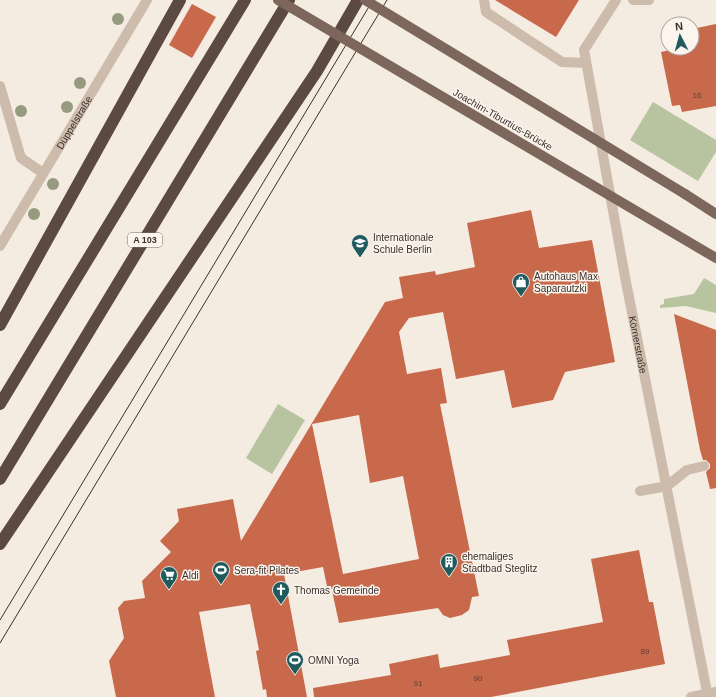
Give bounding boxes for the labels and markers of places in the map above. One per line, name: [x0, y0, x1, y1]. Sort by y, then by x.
place label: Internationale Schule Berlin: [373, 232, 434, 255]
school or university icon: Internationale Schule Berlin: [350, 233, 370, 258]
place label: Autohaus Max Saparautzki: [534, 271, 598, 294]
shop icon: Autohaus Max Saparautzki: [511, 272, 531, 297]
place label: ehemaliges Stadtbad Steglitz: [462, 551, 538, 574]
building icon: ehemaliges Stadtbad Steglitz: [439, 552, 459, 577]
sports icon: Sera-fit Pilates: [211, 560, 231, 585]
supermarket icon: Aldi: [159, 565, 179, 590]
place label: Sera-fit Pilates: [234, 565, 299, 576]
place label: Aldi: [182, 570, 199, 581]
church icon: Thomas Gemeinde: [271, 580, 291, 605]
place label: Thomas Gemeinde: [294, 585, 379, 596]
sports icon: OMNI Yoga: [285, 650, 305, 675]
place label: OMNI Yoga: [308, 655, 360, 666]

